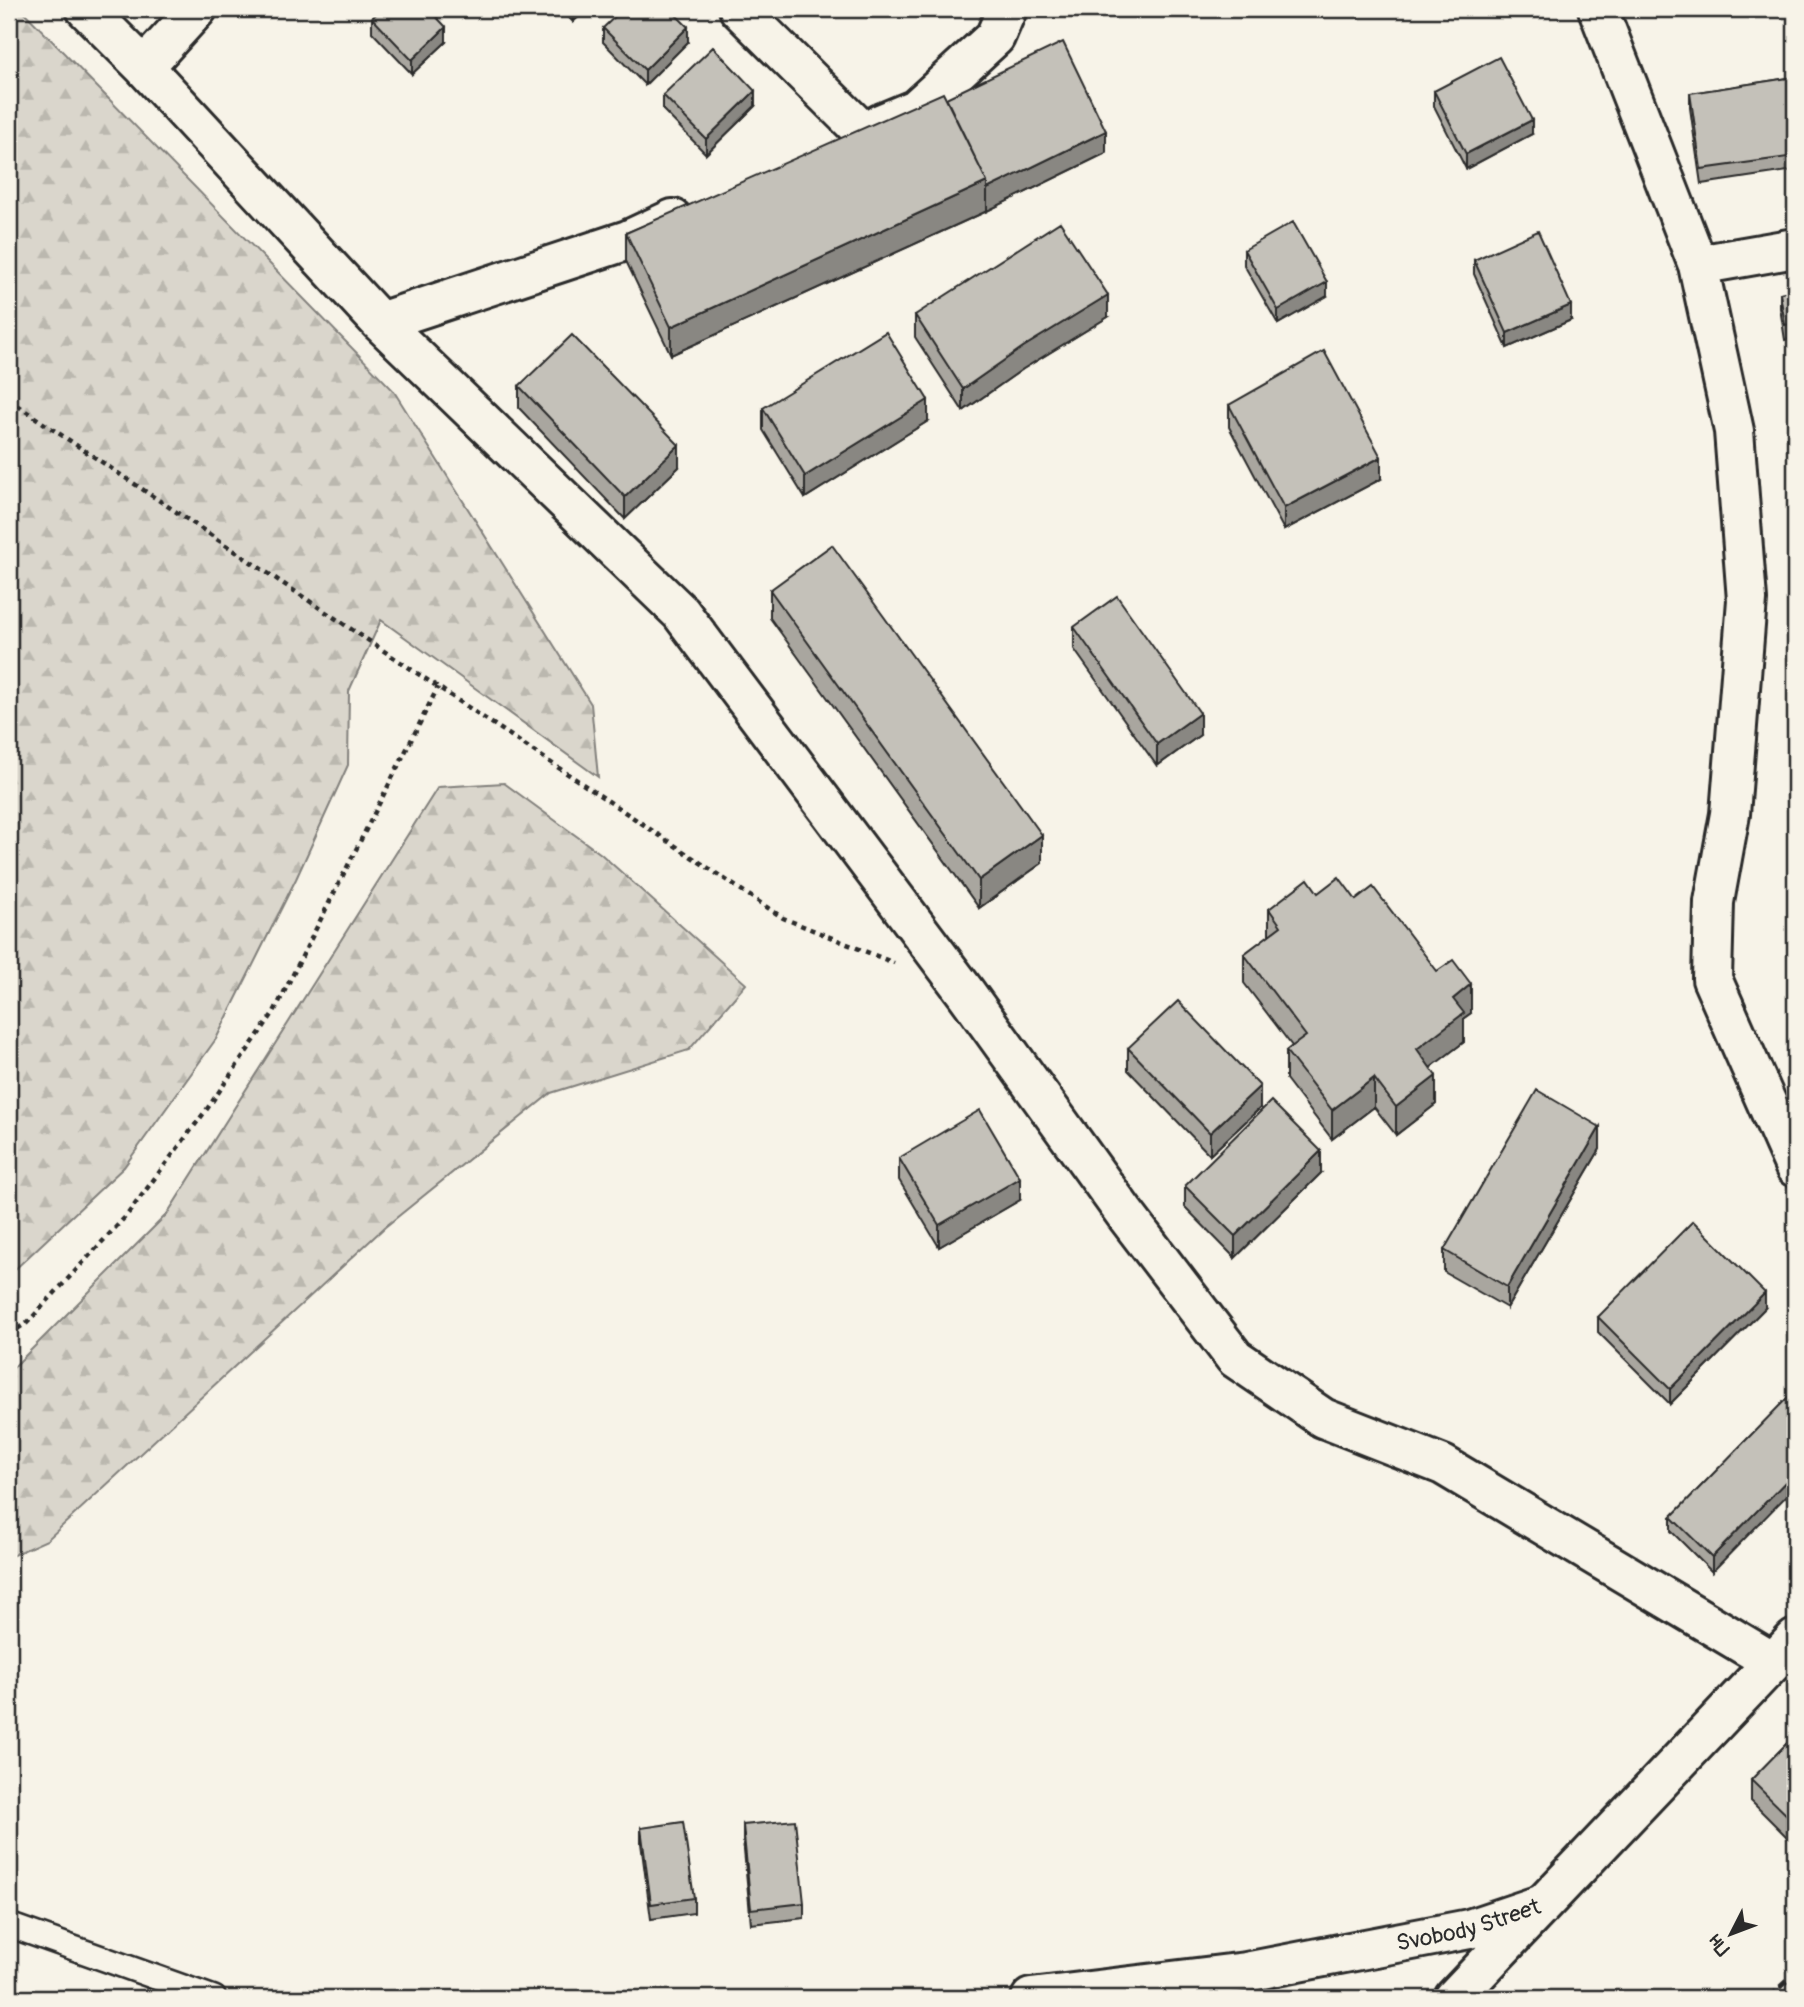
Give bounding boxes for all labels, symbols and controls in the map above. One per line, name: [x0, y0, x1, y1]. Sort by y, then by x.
street label: Svobody Street: [1394, 1892, 1545, 1958]
north arrow: [1696, 1898, 1766, 1968]
text: Пн: [1703, 1929, 1735, 1960]

